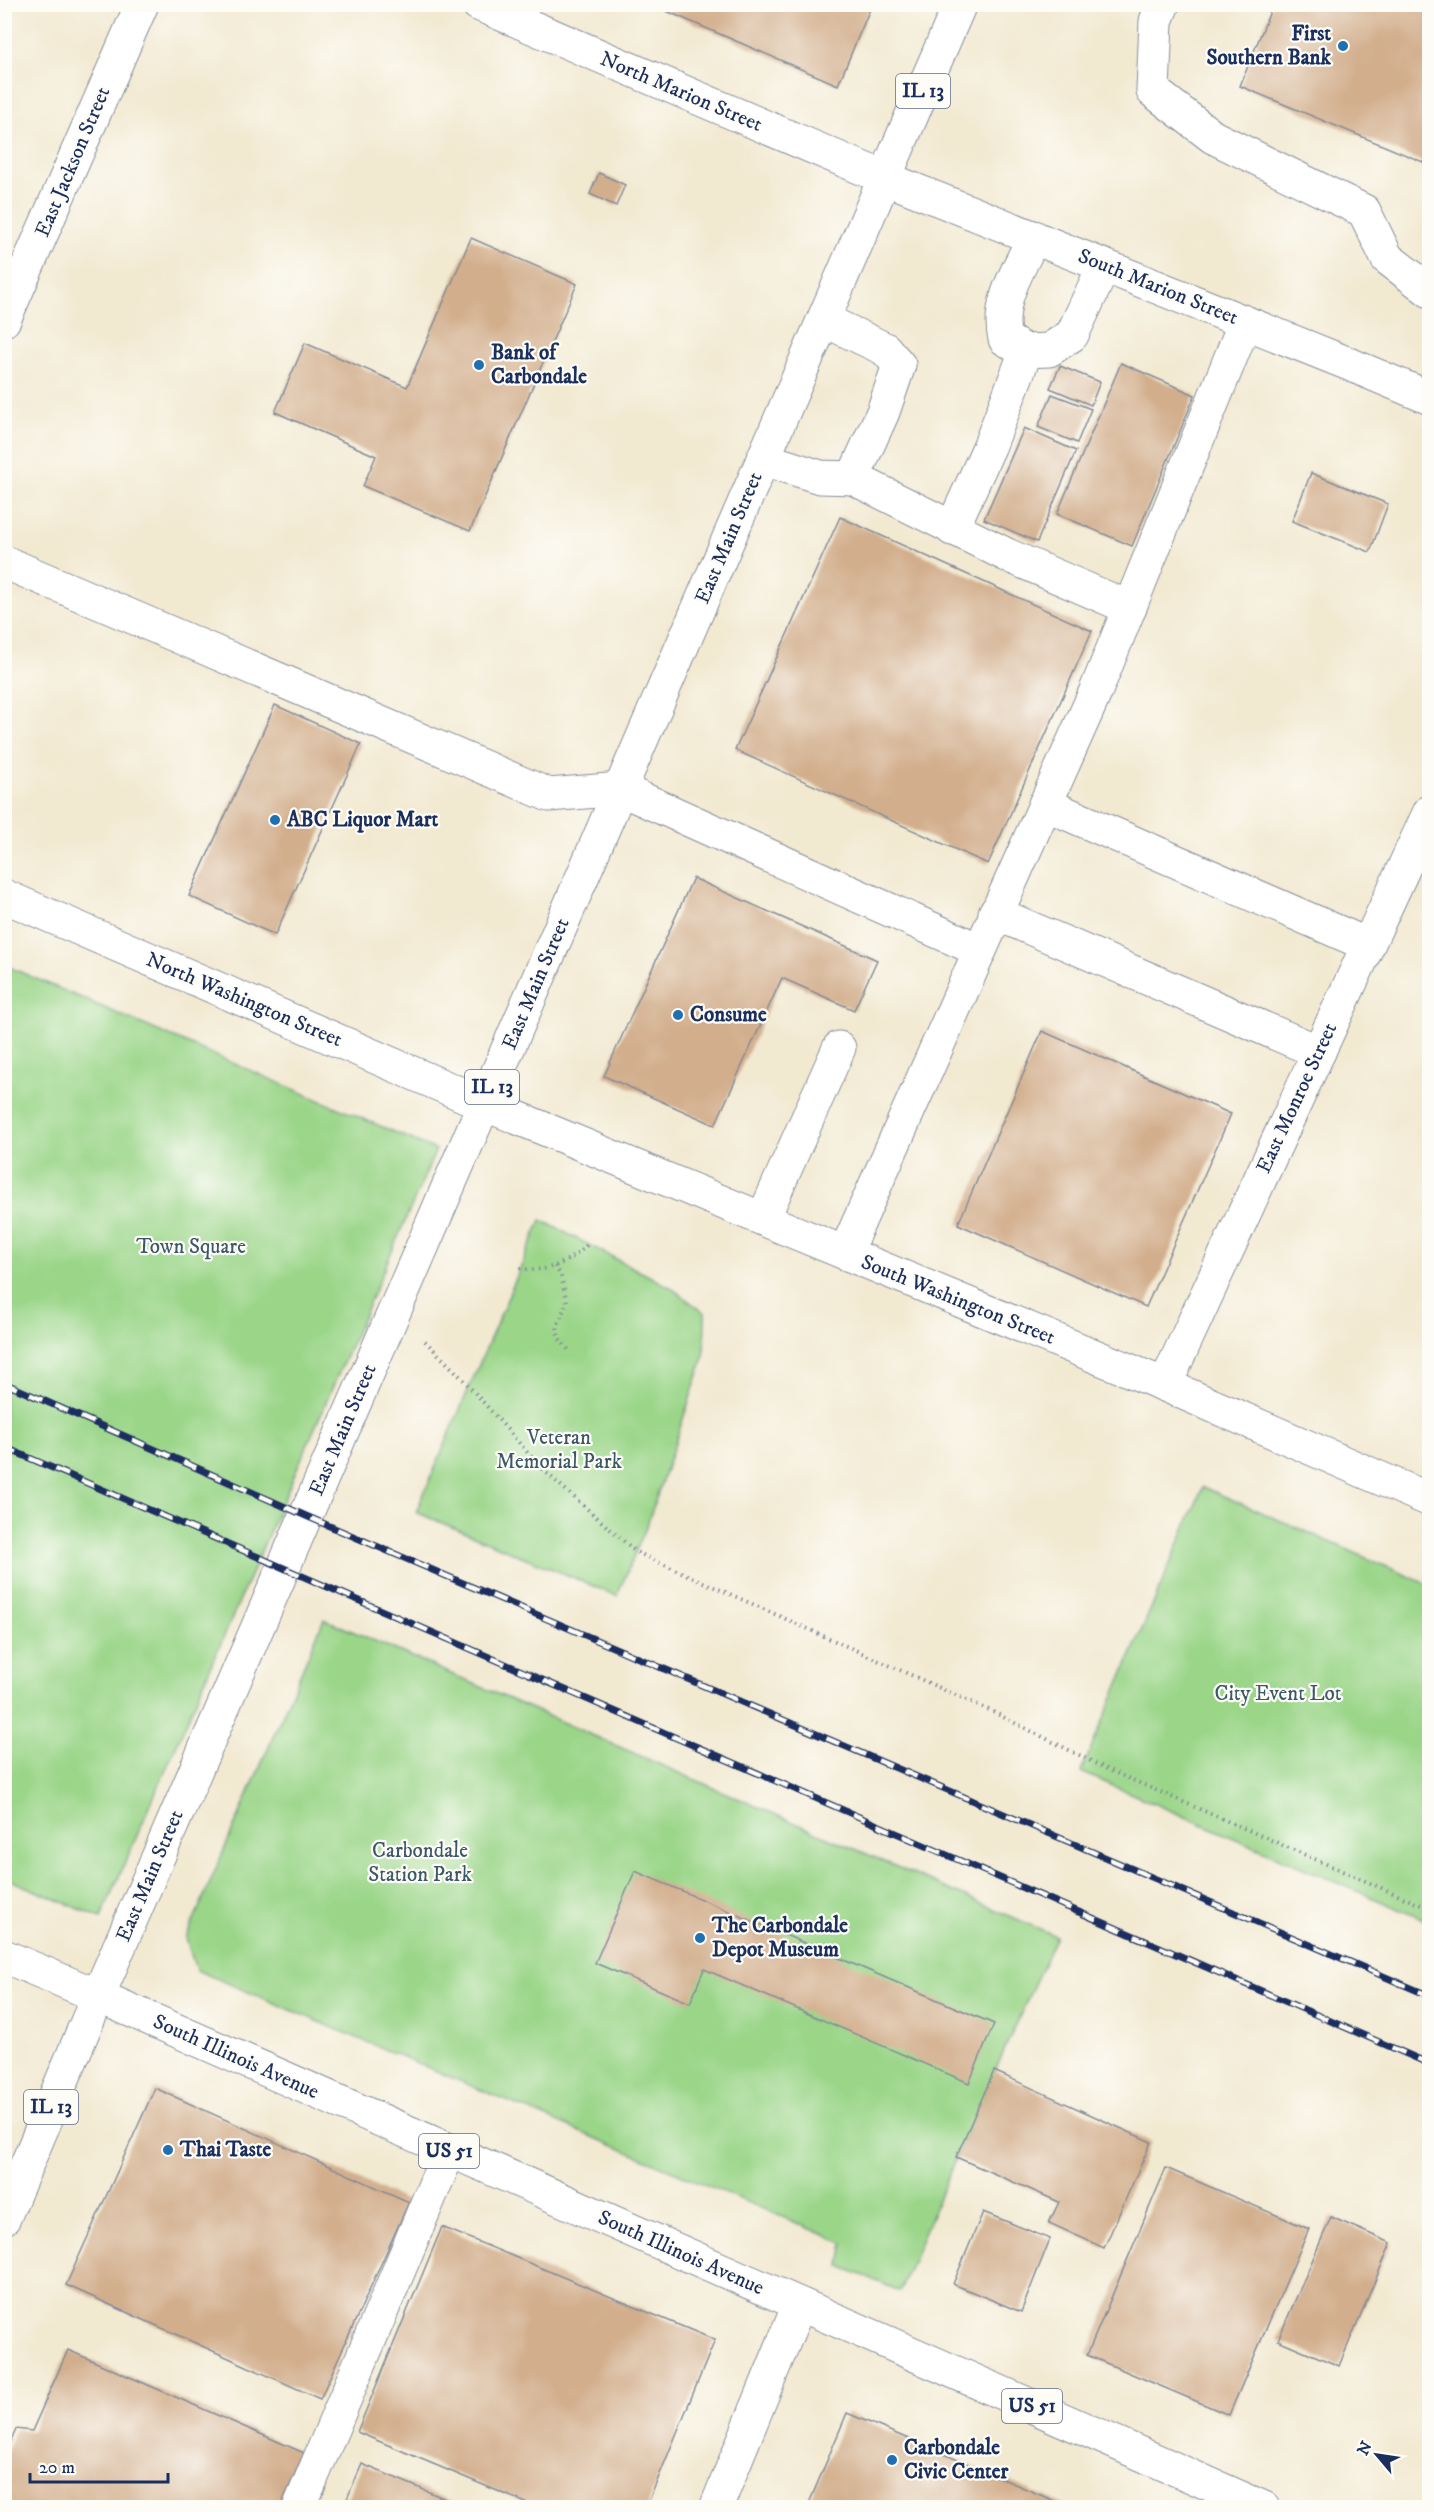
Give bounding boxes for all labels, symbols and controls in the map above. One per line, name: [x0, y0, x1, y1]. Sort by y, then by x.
place label: First Southern Bank: [1206, 21, 1332, 71]
marker: First Southern Bank: [1336, 39, 1350, 53]
street label: North Marion Street: [596, 46, 766, 138]
road number: IL 13: [896, 74, 950, 108]
street label: East Jackson Street: [30, 83, 116, 241]
street label: South Marion Street: [1074, 243, 1242, 331]
place label: Bank of Carbondale: [491, 340, 587, 390]
marker: Bank of Carbondale: [472, 358, 486, 372]
street label: East Main Street: [690, 468, 769, 608]
place label: ABC Liquor Mart: [286, 807, 439, 833]
marker: ABC Liquor Mart: [268, 813, 282, 827]
street label: East Main Street: [497, 914, 576, 1054]
street label: North Washington Street: [142, 947, 346, 1053]
place label: Consume: [690, 1002, 767, 1028]
marker: Consume: [671, 1008, 685, 1022]
street label: East Monroe Street: [1251, 1018, 1343, 1177]
road number: IL 13: [465, 1070, 519, 1104]
park label: Town Square: [136, 1234, 246, 1260]
street label: South Washington Street: [857, 1249, 1059, 1351]
street label: East Main Street: [304, 1360, 383, 1500]
park label: Veteran Memorial Park: [496, 1425, 622, 1475]
park label: City Event Lot: [1215, 1681, 1342, 1707]
street label: East Main Street: [111, 1806, 190, 1946]
park label: Carbondale Station Park: [368, 1838, 472, 1888]
place label: The Carbondale Depot Museum: [711, 1913, 848, 1963]
marker: The Carbondale Depot Museum: [693, 1931, 707, 1945]
street label: South Illinois Avenue: [149, 2009, 323, 2105]
road number: IL 13: [24, 2090, 78, 2124]
road number: US 51: [419, 2134, 479, 2168]
place label: Thai Taste: [179, 2137, 271, 2163]
marker: Thai Taste: [161, 2143, 175, 2157]
street label: South Illinois Avenue: [594, 2205, 768, 2301]
road number: US 51: [1002, 2389, 1062, 2423]
north arrow: [1347, 2425, 1407, 2485]
place label: Carbondale Civic Center: [904, 2435, 1009, 2485]
text: N: [1353, 2438, 1377, 2459]
scale bar: [30, 2446, 168, 2484]
marker: Carbondale Civic Center: [885, 2453, 899, 2467]
text: 20 m: [39, 2457, 75, 2479]

